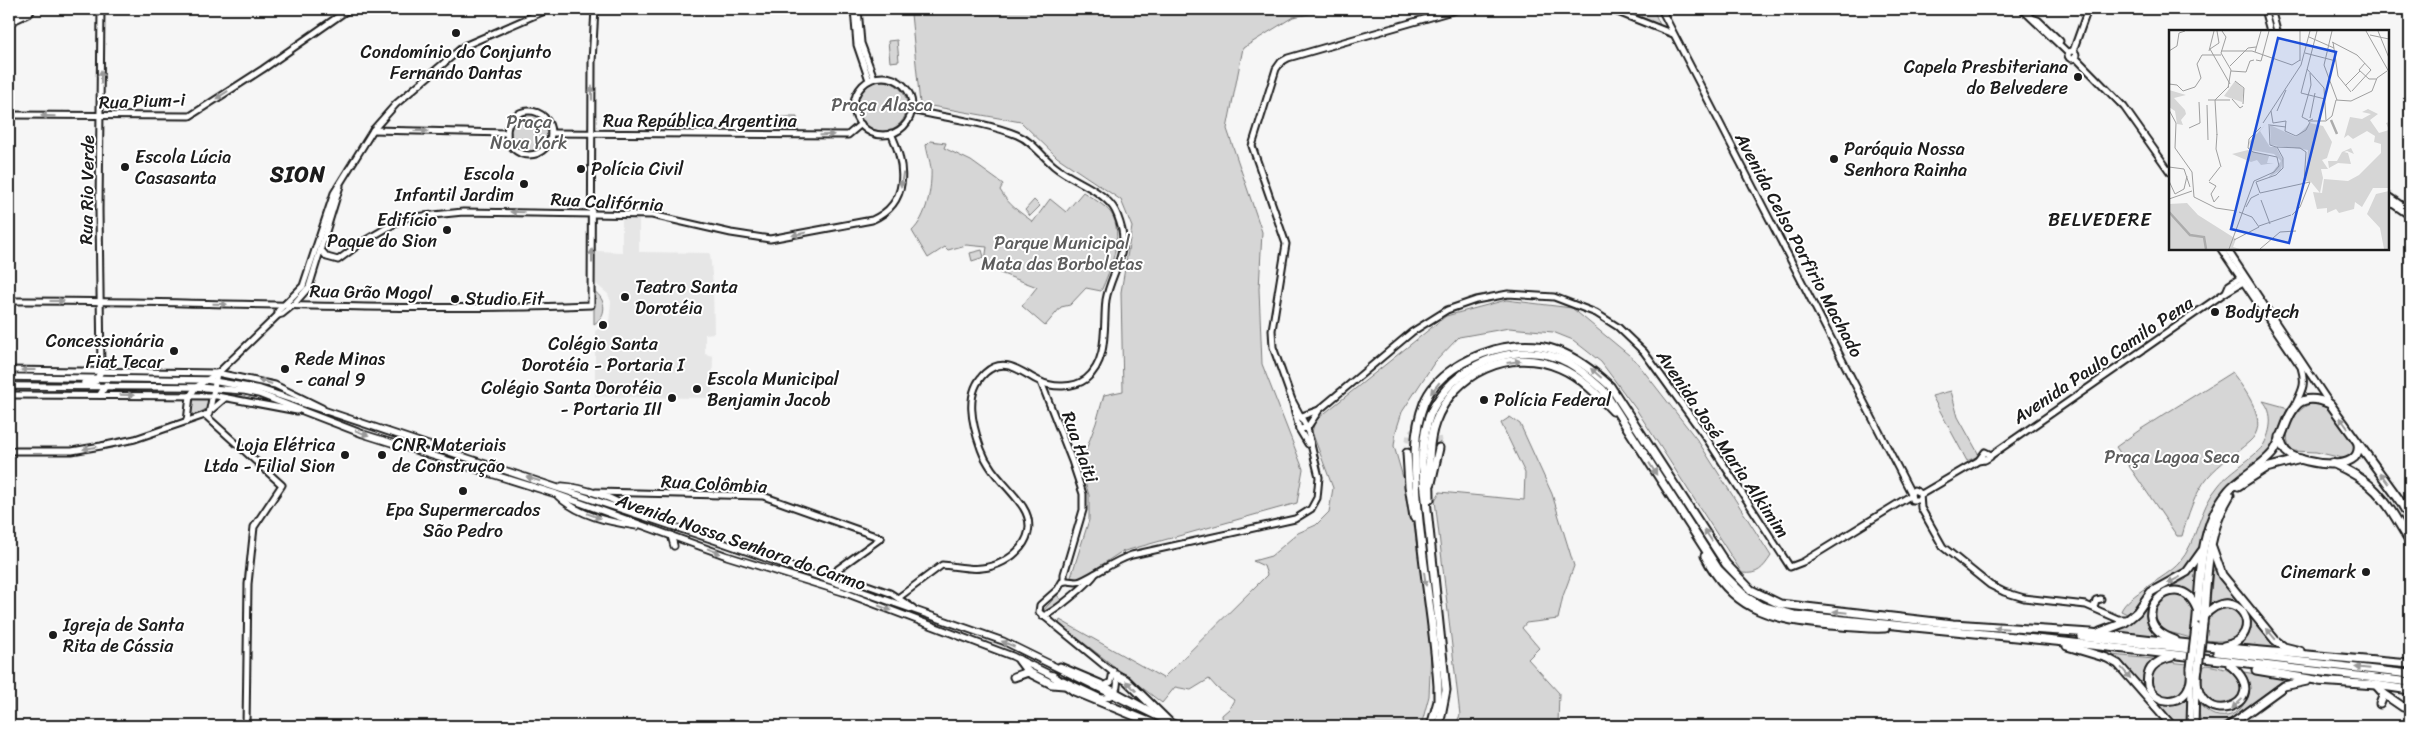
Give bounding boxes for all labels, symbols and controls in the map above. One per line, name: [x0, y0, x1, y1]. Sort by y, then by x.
marker: Condomínio do Conjunto Fernando Dantas: [450, 27, 462, 39]
inset map: [2169, 30, 2389, 250]
place label: Condomínio do Conjunto Fernando Dantas: [361, 36, 551, 89]
place label: Capela Presbiteriana do Belvedere: [1904, 51, 2068, 104]
one-way arrow: [97, 68, 105, 84]
marker: Capela Presbiteriana do Belvedere: [2072, 71, 2084, 83]
street label: Rua Pium-i: [98, 83, 187, 119]
one-way arrow: [588, 85, 596, 101]
park label: Praça Alasca: [831, 89, 933, 121]
one-way arrow: [215, 90, 229, 100]
street label: Rua República Argentina: [603, 105, 798, 137]
park label: Praça Nova York: [490, 106, 568, 159]
one-way arrow: [40, 112, 56, 120]
street label: Avenida Celso Porfirio Machado: [1725, 126, 1872, 363]
one-way arrow: [414, 127, 430, 135]
one-way arrow: [819, 131, 835, 139]
place label: Paróquia Nossa Senhora Rainha: [1844, 133, 1967, 186]
street label: Rua Rio Verde: [70, 135, 104, 245]
place label: Escola Lúcia Casasanta: [135, 141, 231, 194]
place label: Polícia Civil: [591, 153, 684, 185]
marker: Paróquia Nossa Senhora Rainha: [1828, 153, 1840, 165]
district label: SION: [269, 155, 326, 194]
place label: Escola Infantil Jardim: [394, 158, 515, 211]
marker: Escola Lúcia Casasanta: [119, 161, 131, 173]
marker: Polícia Civil: [575, 163, 587, 175]
one-way arrow: [897, 172, 905, 188]
marker: Escola Infantil Jardim: [518, 178, 530, 190]
street label: Rua Califórnia: [550, 183, 664, 221]
district label: BELVEDERE: [2048, 203, 2152, 236]
place label: Edifício Paque do Sion: [327, 204, 437, 257]
one-way arrow: [508, 208, 524, 216]
marker: Edifício Paque do Sion: [441, 224, 453, 236]
park label: Parque Municipal Mata das Borboletas: [981, 227, 1143, 280]
one-way arrow: [791, 230, 806, 238]
one-way arrow: [588, 248, 596, 264]
place label: Teatro Santa Dorotéia: [635, 271, 738, 324]
street label: Rua Grão Mogol: [309, 275, 433, 309]
place label: Studio Fit: [465, 283, 545, 315]
street label: Avenida Paulo Camilo Pena: [2005, 287, 2201, 433]
marker: Teatro Santa Dorotéia: [619, 291, 631, 303]
marker: Studio Fit: [449, 293, 461, 305]
place label: Bodytech: [2225, 296, 2299, 328]
one-way arrow: [50, 297, 66, 305]
one-way arrow: [212, 300, 228, 308]
marker: Bodytech: [2209, 306, 2221, 318]
marker: Colégio Santa Dorotéia - Portaria I: [597, 319, 609, 331]
place label: Concessionária Fiat Tecar: [46, 325, 166, 378]
place label: Colégio Santa Dorotéia - Portaria I: [522, 328, 686, 381]
street label: Avenida José Maria Alkimim: [1647, 342, 1798, 545]
place label: Rede Minas - canal 9: [295, 343, 386, 396]
marker: Concessionária Fiat Tecar: [168, 345, 180, 357]
one-way arrow: [1506, 358, 1522, 366]
marker: Rede Minas - canal 9: [279, 363, 291, 375]
place label: Escola Municipal Benjamin Jacob: [707, 363, 840, 416]
one-way arrow: [20, 366, 36, 374]
one-way arrow: [1590, 368, 1603, 379]
place label: Colégio Santa Dorotéia - Portaria III: [481, 372, 662, 425]
one-way arrow: [258, 378, 273, 386]
one-way arrow: [1430, 381, 1440, 394]
marker: Escola Municipal Benjamin Jacob: [691, 383, 703, 395]
place label: Polícia Federal: [1494, 384, 1612, 416]
one-way arrow: [120, 391, 136, 399]
marker: Colégio Santa Dorotéia - Portaria III: [666, 392, 678, 404]
marker: Polícia Federal: [1478, 394, 1490, 406]
street label: Rua Haiti: [1052, 407, 1108, 488]
one-way arrow: [2339, 416, 2349, 429]
place label: Loja Elétrica Ltda - Filial Sion: [204, 429, 336, 482]
place label: CNR Materiais de Construção: [392, 429, 506, 482]
one-way arrow: [354, 430, 369, 437]
park label: Praça Lagoa Seca: [2104, 441, 2240, 473]
one-way arrow: [81, 444, 97, 452]
marker: Loja Elétrica Ltda - Filial Sion: [339, 449, 351, 461]
marker: CNR Materiais de Construção: [376, 449, 388, 461]
one-way arrow: [1649, 462, 1658, 476]
street label: Rua Colômbia: [660, 465, 769, 503]
one-way arrow: [2378, 472, 2389, 485]
one-way arrow: [525, 475, 540, 482]
street label: Avenida Nossa Senhora do Carmo: [611, 484, 870, 600]
marker: Epa Supermercados São Pedro: [457, 485, 469, 497]
place label: Epa Supermercados São Pedro: [386, 494, 541, 547]
one-way arrow: [587, 513, 602, 520]
one-way arrow: [1703, 529, 1713, 542]
one-way arrow: [707, 547, 722, 555]
place label: Cinemark: [2281, 556, 2356, 588]
marker: Cinemark: [2360, 566, 2372, 578]
one-way arrow: [1422, 571, 1430, 587]
one-way arrow: [2167, 576, 2181, 584]
one-way arrow: [878, 604, 893, 612]
one-way arrow: [1831, 608, 1847, 616]
place label: Igreja de Santa Rita de Cássia: [62, 609, 185, 662]
one-way arrow: [1993, 624, 2009, 632]
marker: Igreja de Santa Rita de Cássia: [47, 629, 59, 641]
one-way arrow: [2265, 629, 2277, 641]
one-way arrow: [1001, 639, 1015, 647]
one-way arrow: [2353, 664, 2369, 672]
one-way arrow: [2120, 666, 2131, 679]
one-way arrow: [1126, 680, 1138, 692]
one-way arrow: [2231, 699, 2243, 710]

